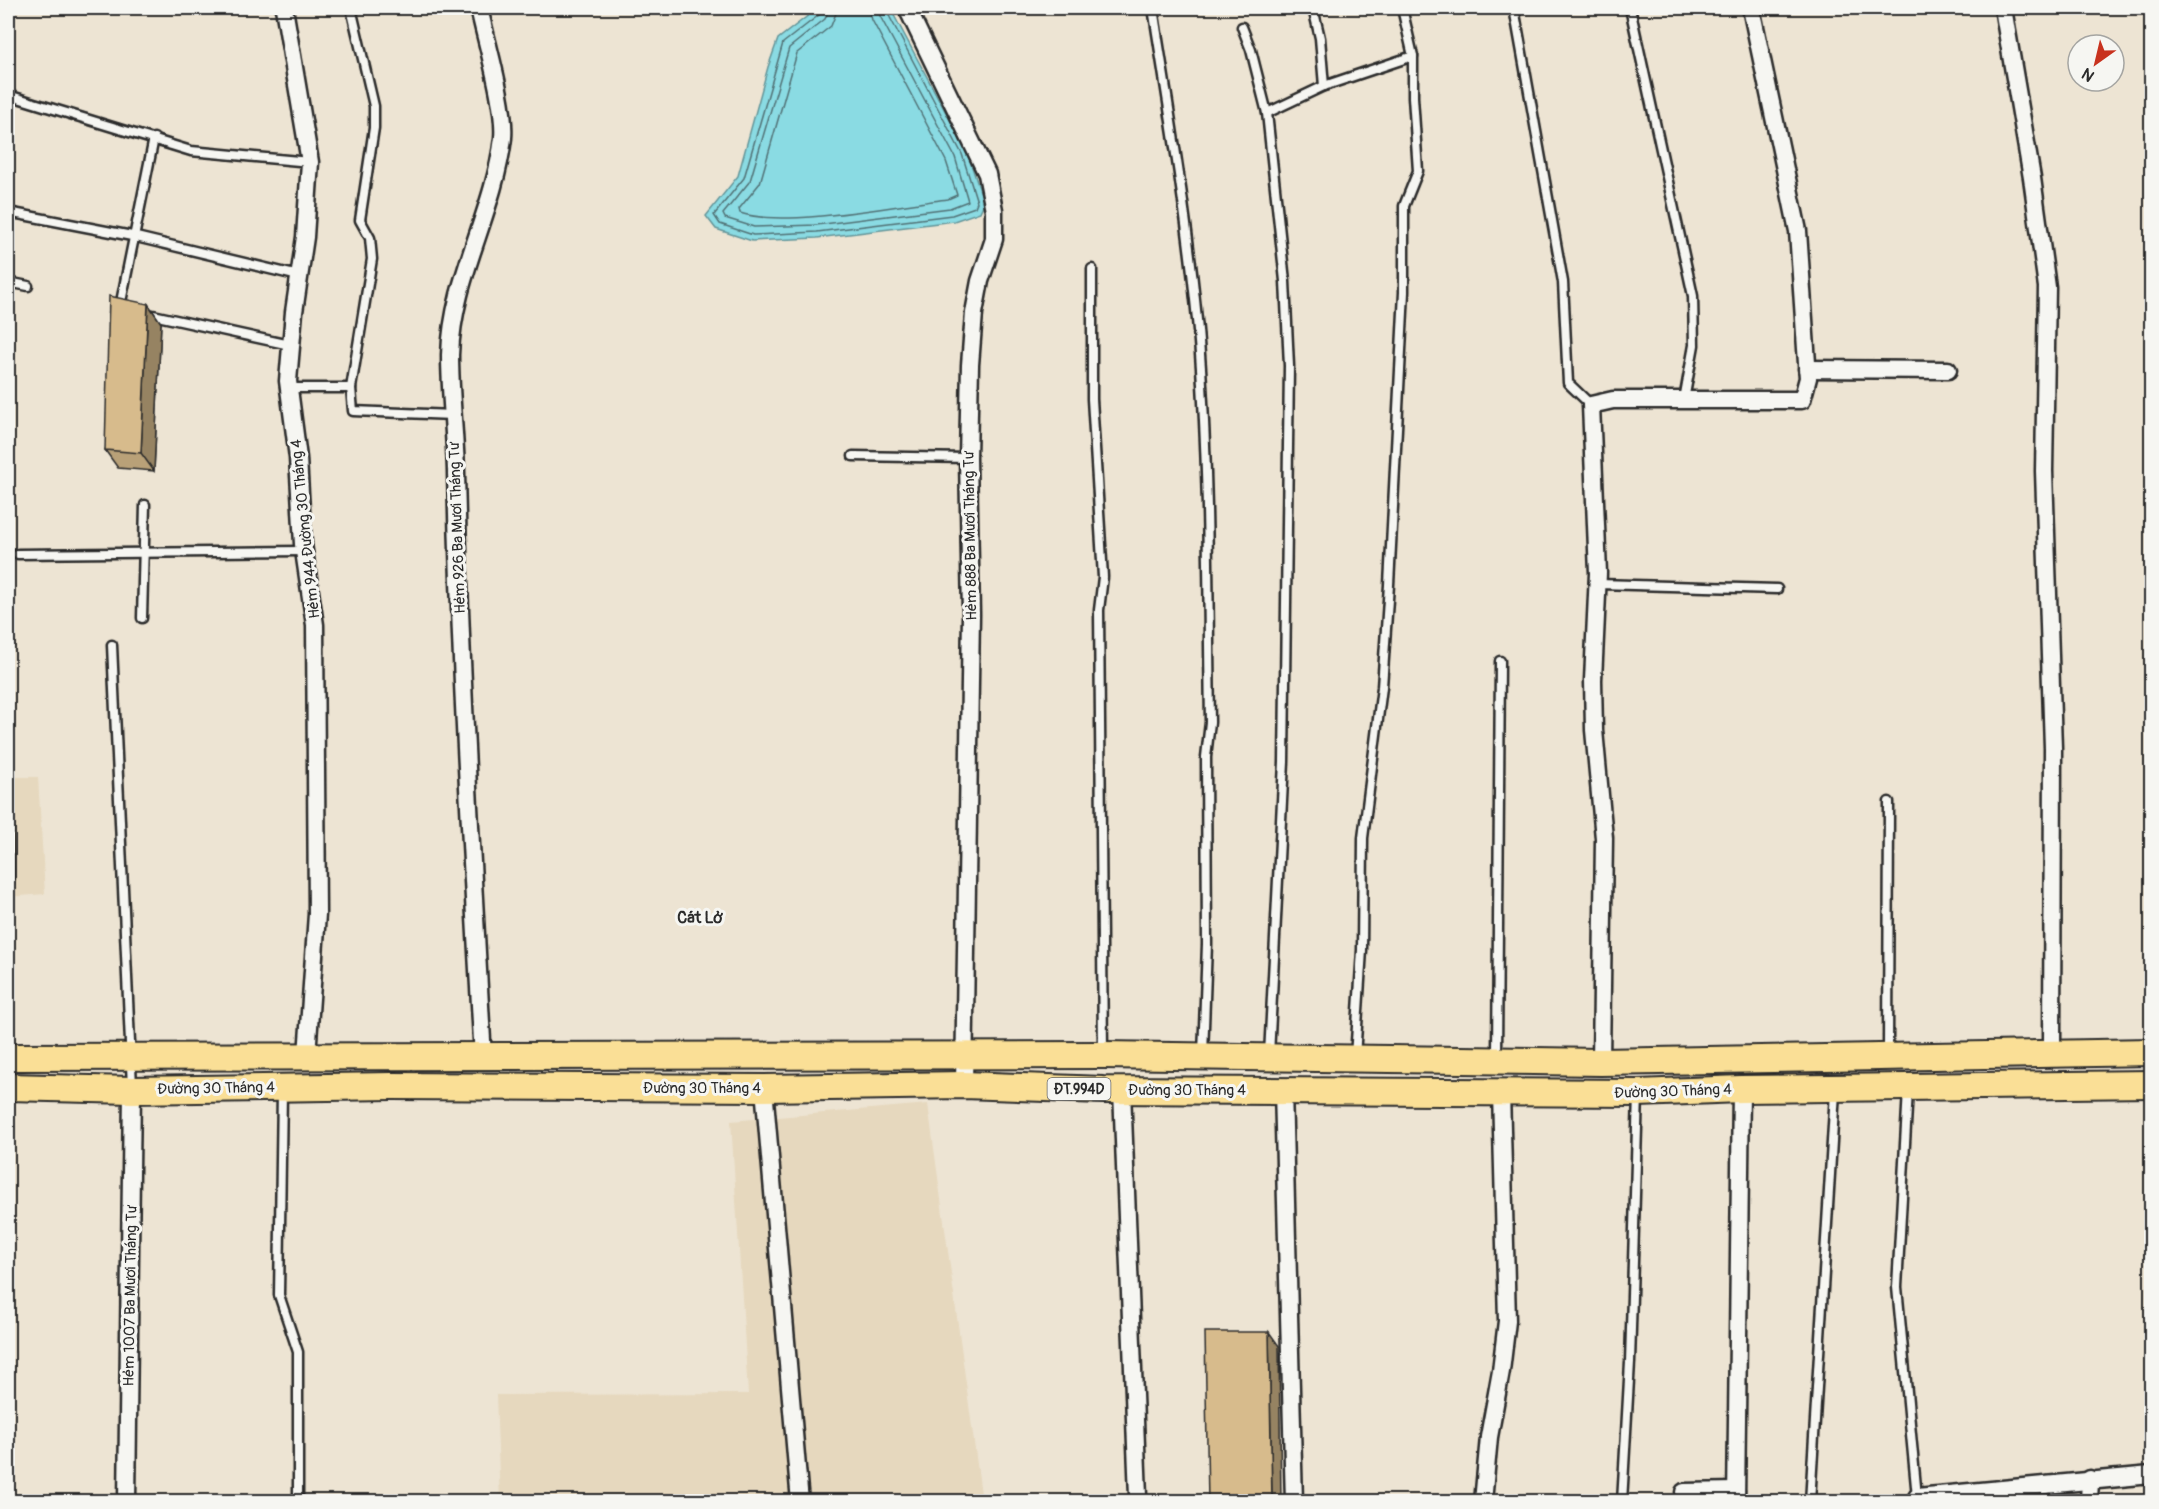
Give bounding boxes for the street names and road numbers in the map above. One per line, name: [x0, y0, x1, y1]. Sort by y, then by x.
street label: Hẻm 944 Đường 30 Tháng 4: [287, 438, 324, 620]
street label: Hẻm 926 Ba Mươi Tháng Tư: [445, 441, 470, 614]
street label: Hẻm 888 Ba Mươi Tháng Tư: [960, 450, 981, 621]
street label: Đường 30 Tháng 4: [157, 1078, 275, 1099]
road number: ĐT.994D: [1048, 1078, 1110, 1100]
street label: Đường 30 Tháng 4: [643, 1079, 761, 1098]
street label: Đường 30 Tháng 4: [1614, 1080, 1733, 1103]
street label: Đường 30 Tháng 4: [1128, 1081, 1246, 1100]
street label: Hẻm 1007 Ba Mươi Tháng Tư: [119, 1204, 142, 1387]

